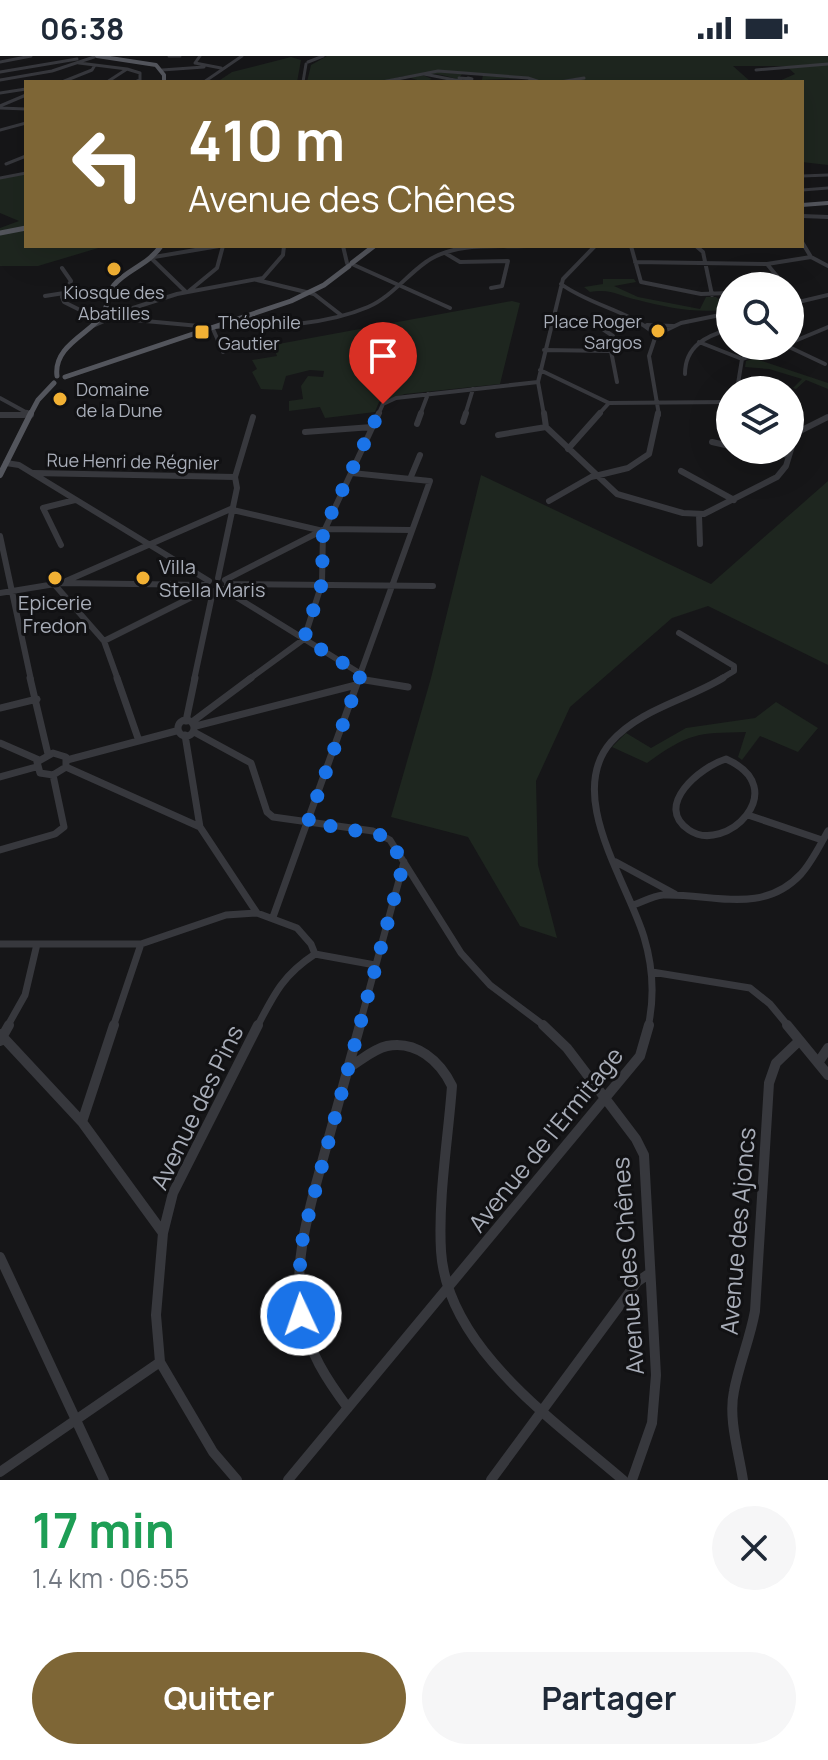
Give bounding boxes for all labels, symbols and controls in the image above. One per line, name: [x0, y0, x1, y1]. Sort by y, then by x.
text: 06:38: [40, 8, 124, 49]
text: 410 m: [188, 101, 345, 178]
icon: left: [56, 112, 160, 216]
text: Avenue des Chênes: [188, 174, 516, 223]
marker: Kiosque des Abatilles: [105, 260, 123, 278]
map controls: [716, 272, 804, 464]
button: search: [716, 272, 804, 360]
place label: Kiosque des Abatilles: [63, 280, 165, 325]
place label: Place Roger Sargos: [543, 309, 642, 354]
place label: Théophile Gautier: [218, 310, 301, 355]
pin: [349, 322, 417, 404]
marker: Place Roger Sargos: [649, 322, 667, 340]
marker: Théophile Gautier: [193, 323, 211, 341]
icon: arrive: [361, 334, 405, 378]
button: layers: [716, 376, 804, 464]
place label: Domaine de la Dune: [76, 377, 163, 422]
marker: Domaine de la Dune: [51, 390, 69, 408]
street label: Rue Henri de Régnier: [46, 447, 220, 475]
place label: Villa Stella Maris: [159, 553, 265, 603]
marker: Epicerie Fredon: [46, 569, 64, 587]
marker: Villa Stella Maris: [134, 569, 152, 587]
place label: Epicerie Fredon: [18, 589, 92, 639]
street label: Avenue des Pins: [142, 1019, 250, 1195]
street label: Avenue de l'Ermitage: [460, 1039, 630, 1239]
street label: Avenue des Ajoncs: [711, 1126, 763, 1336]
street label: Avenue des Chênes: [603, 1156, 651, 1376]
position arrow: [259, 1273, 343, 1357]
text: 17 min: [32, 1497, 175, 1562]
button: close: [712, 1506, 796, 1590]
text: 1.4 km · 06:55: [32, 1560, 189, 1596]
button: Quitter: [32, 1652, 406, 1744]
button: Partager: [422, 1652, 796, 1744]

